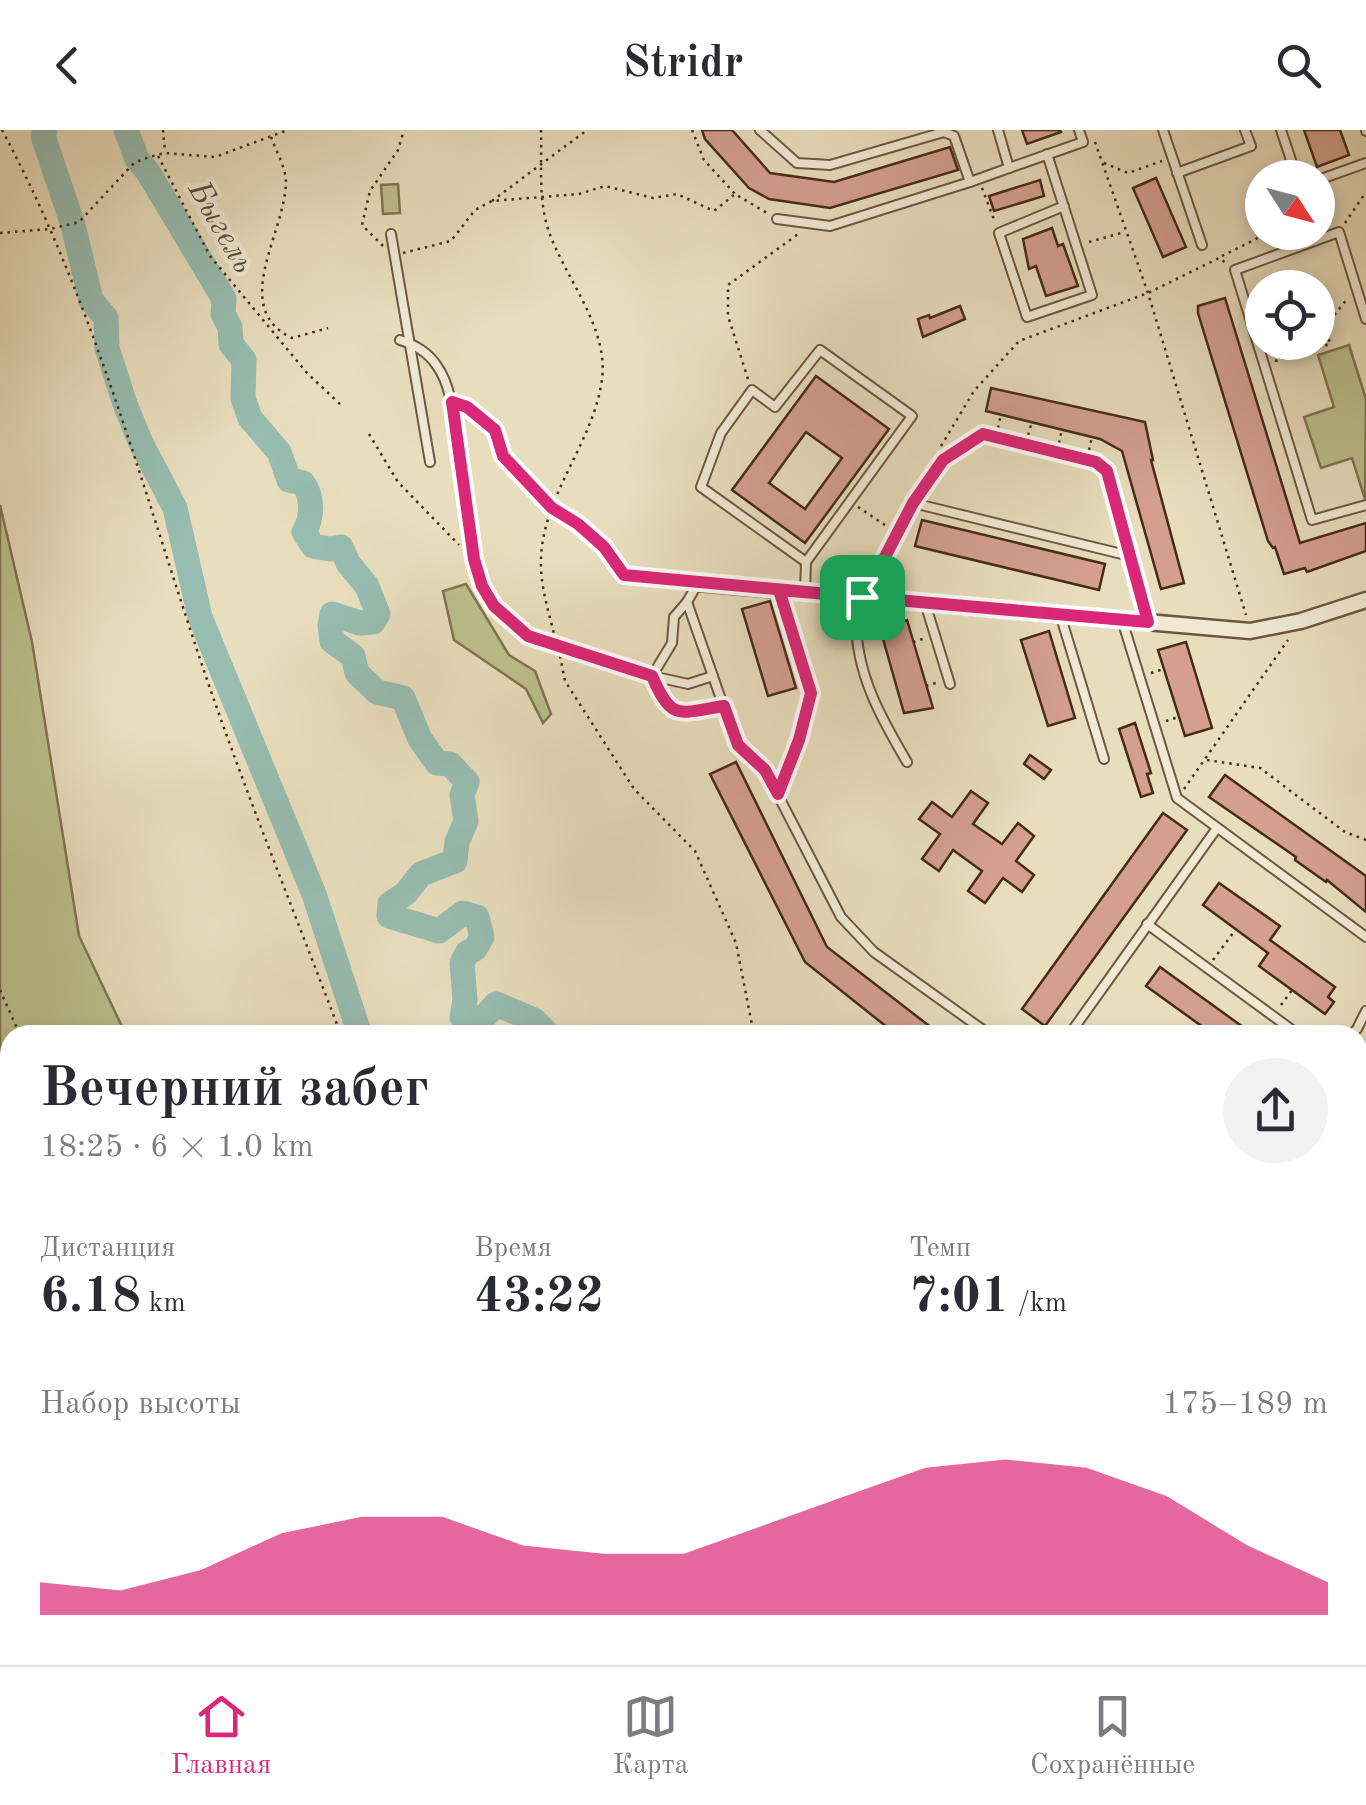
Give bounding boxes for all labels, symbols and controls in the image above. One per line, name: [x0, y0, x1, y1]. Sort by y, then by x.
icon: back: [40, 38, 95, 93]
icon: search: [1271, 38, 1326, 93]
text: Stridr: [623, 42, 743, 87]
north arrow: [1245, 160, 1335, 250]
map controls: [1245, 160, 1335, 360]
water label: Быгель: [181, 176, 259, 279]
button: locate: [1245, 270, 1335, 360]
pin: [820, 555, 905, 640]
icon: arrive: [835, 570, 890, 625]
button: share: [1223, 1058, 1328, 1163]
text: Вечерний забег: [40, 1063, 429, 1118]
text: 18:25 · 6 × 1.0 km: [40, 1132, 314, 1164]
text: Дистанция: [40, 1235, 175, 1263]
text: Время: [474, 1235, 552, 1263]
text: Темп: [909, 1235, 971, 1263]
text: 6.18: [40, 1273, 141, 1323]
text: 43:22: [474, 1273, 604, 1323]
text: 7:01: [909, 1273, 1010, 1323]
text: km: [141, 1290, 186, 1318]
text: /km: [1010, 1290, 1067, 1318]
text: Набор высоты: [40, 1389, 241, 1421]
text: 175–189 m: [1162, 1389, 1328, 1421]
tab: Главная: [171, 1689, 271, 1784]
tab: Карта: [613, 1689, 689, 1784]
tab: Сохранённые: [1030, 1689, 1195, 1784]

